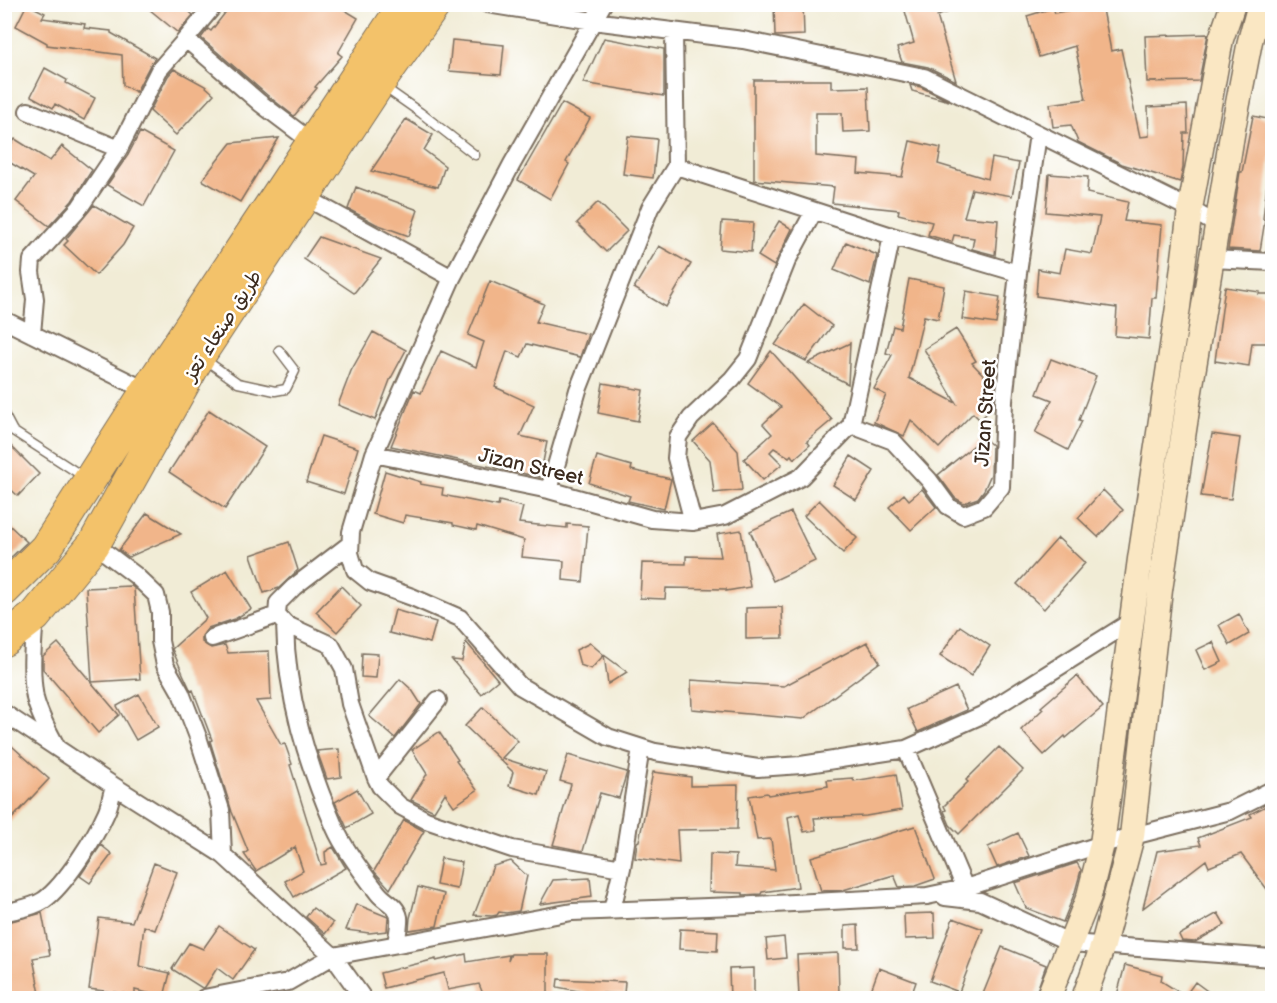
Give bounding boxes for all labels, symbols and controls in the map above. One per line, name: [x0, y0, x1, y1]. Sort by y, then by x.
street label: طريق صنعاء تعز: [177, 266, 268, 387]
street label: Jizan Street: [970, 359, 1002, 467]
street label: Jizan Street: [476, 443, 586, 491]

